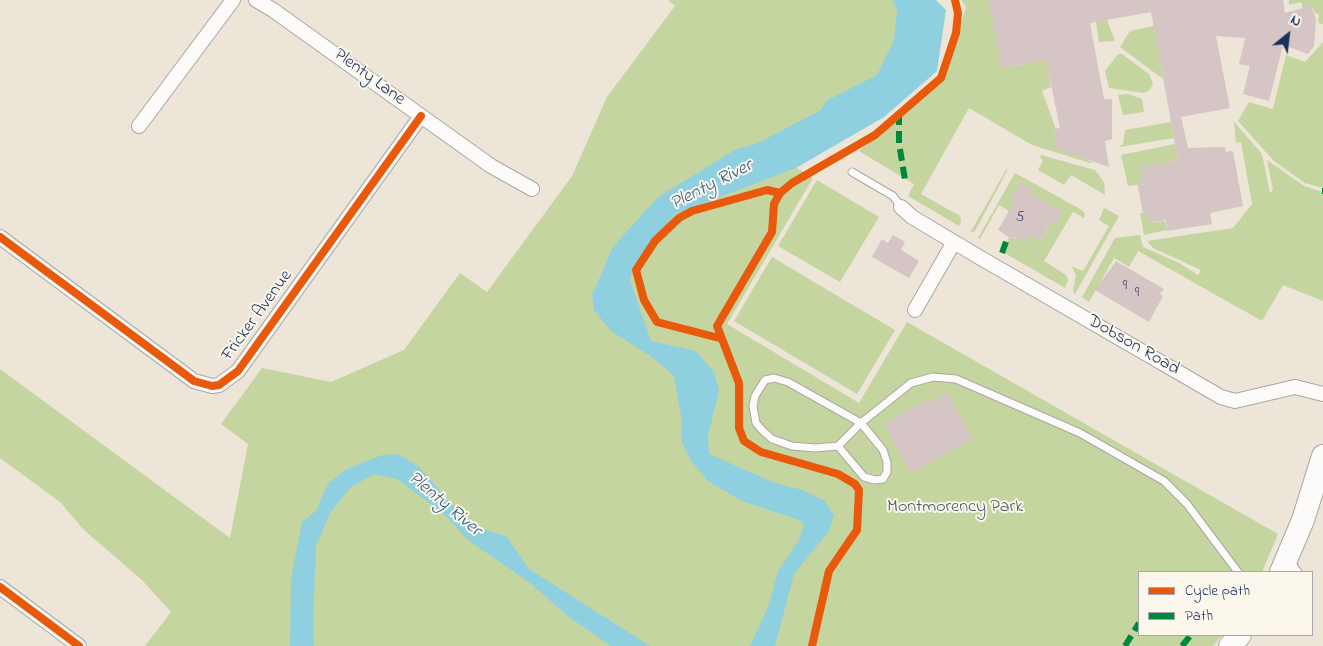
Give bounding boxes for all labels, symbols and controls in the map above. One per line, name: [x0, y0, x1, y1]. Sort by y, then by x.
north arrow: [1263, 10, 1313, 60]
text: N: [1286, 10, 1305, 33]
street label: Plenty Lane: [329, 45, 409, 111]
water label: Plenty River: [667, 156, 757, 216]
house number: 5: [1016, 210, 1024, 228]
street label: Fricker Avenue: [218, 266, 298, 366]
house number: 9: [1123, 278, 1127, 296]
house number: 9: [1135, 285, 1139, 303]
street label: Dobson Road: [1083, 311, 1183, 381]
water label: Plenty River: [403, 468, 485, 542]
park label: Montmorency Park: [887, 497, 1023, 519]
legend: [1138, 571, 1313, 636]
text: Cycle path: [1185, 580, 1250, 602]
text: Path: [1185, 605, 1213, 627]

